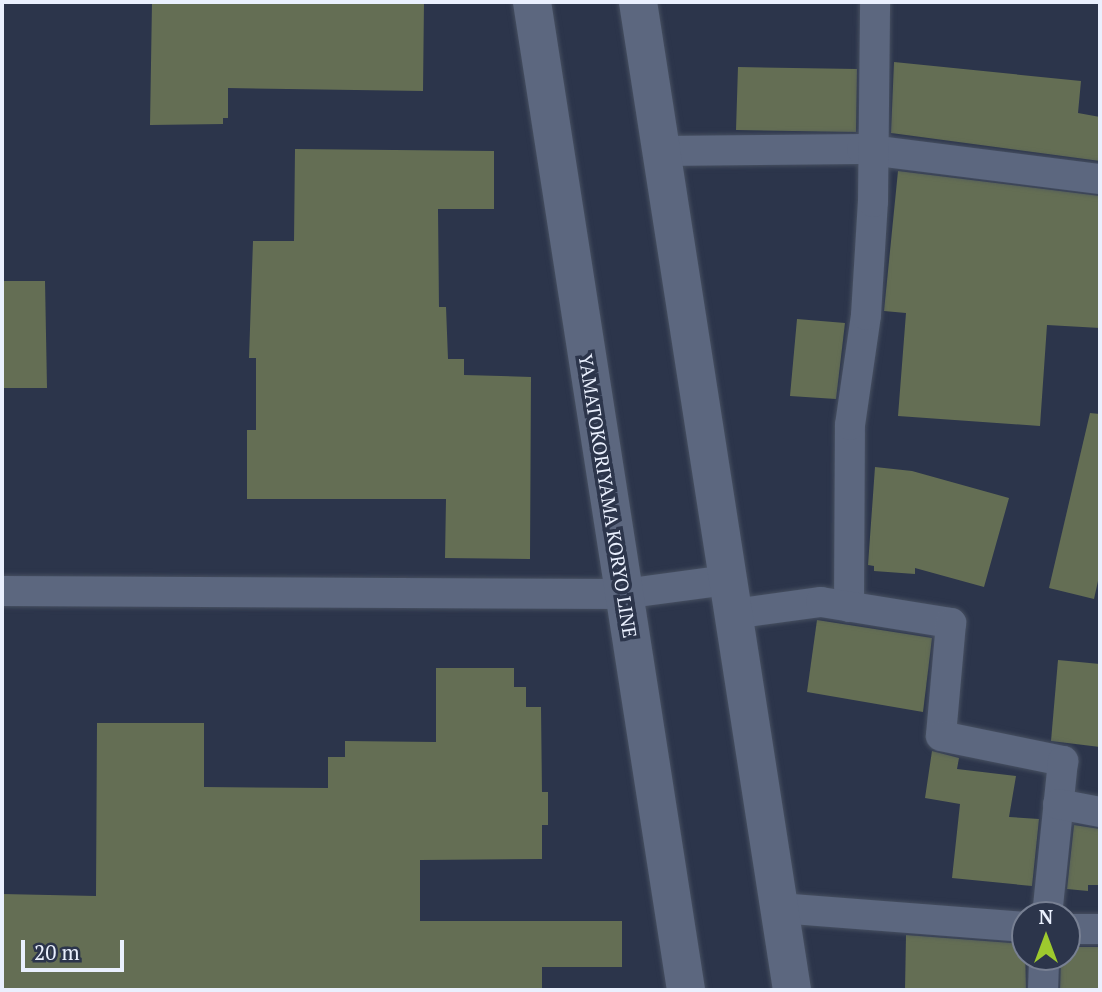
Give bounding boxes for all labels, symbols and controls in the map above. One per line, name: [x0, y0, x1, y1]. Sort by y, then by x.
street label: YAMATOKORIYAMA KORYO LINE: [574, 352, 642, 640]
north arrow: [1011, 901, 1081, 971]
text: N: [1039, 904, 1053, 929]
scale bar: [24, 926, 128, 970]
text: 20 m: [34, 938, 80, 966]

